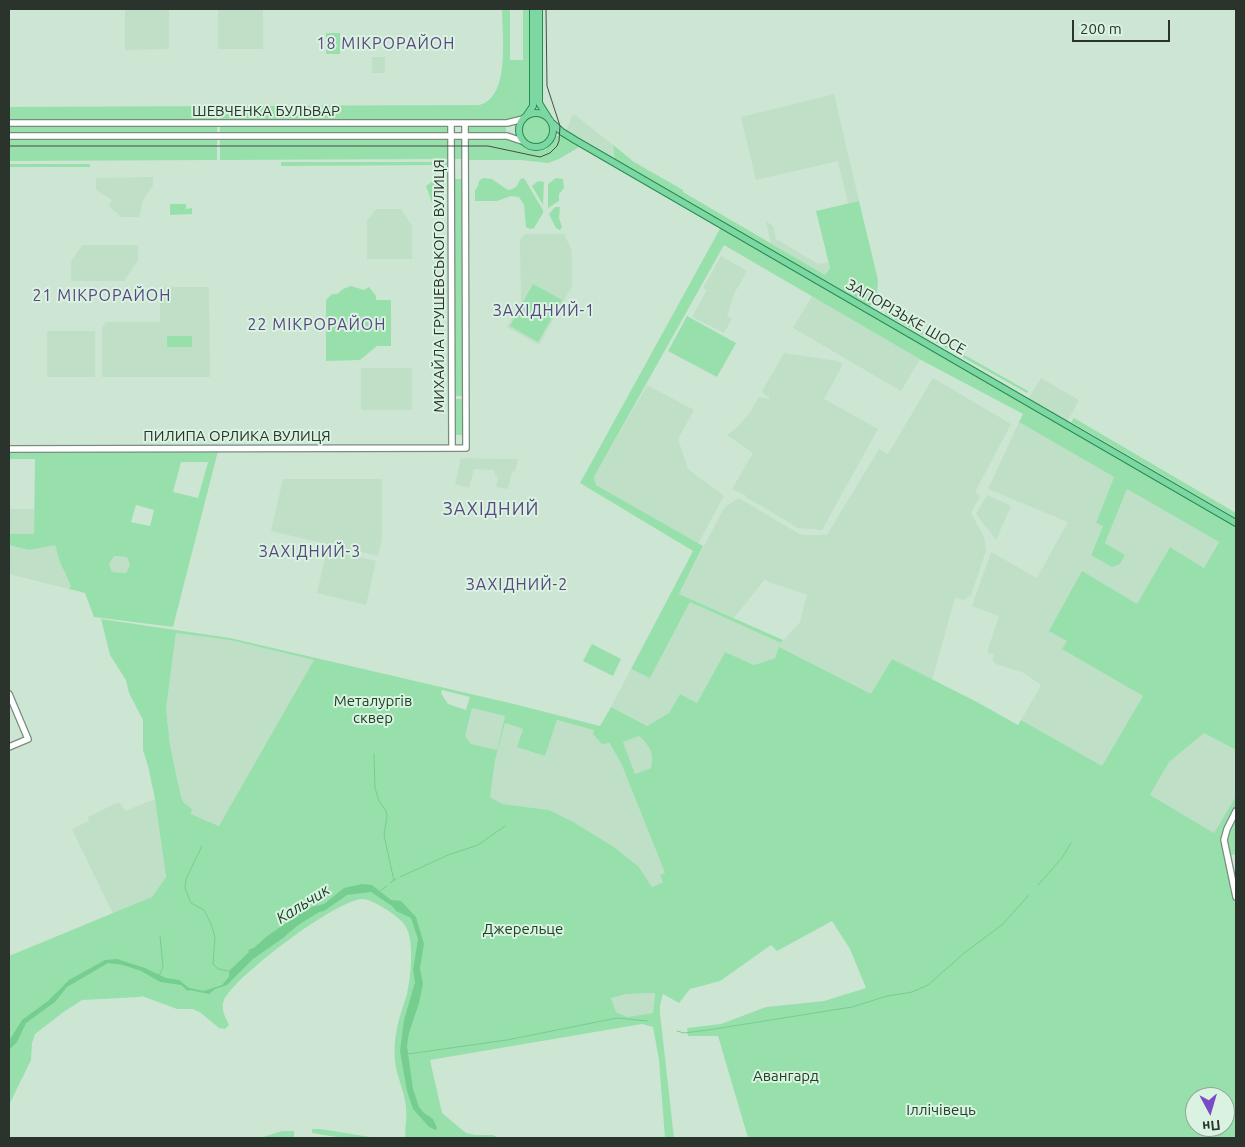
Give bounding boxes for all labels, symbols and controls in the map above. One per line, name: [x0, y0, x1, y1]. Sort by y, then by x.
scale bar: [1075, 10, 1172, 42]
text: 200 m: [1080, 20, 1122, 37]
district label: 18 МІКРОРАЙОН: [315, 34, 457, 54]
street label: ШЕВЧЕНКА БУЛЬВАР: [192, 102, 340, 120]
street label: МИХАЙЛА ГРУШЕВСЬКОГО ВУЛИЦЯ: [430, 159, 448, 413]
street label: ЗАПОРІЗЬКЕ ШОСЕ: [843, 275, 969, 359]
district label: 21 МІКРОРАЙОН: [31, 286, 173, 306]
district label: ЗАХІДНИЙ-1: [492, 301, 596, 321]
district label: 22 МІКРОРАЙОН: [246, 315, 388, 335]
street label: ПИЛИПА ОРЛИКА ВУЛИЦЯ: [143, 427, 331, 445]
district label: ЗАХІДНИЙ: [442, 498, 540, 520]
district label: ЗАХІДНИЙ-3: [258, 542, 362, 562]
district label: ЗАХІДНИЙ-2: [465, 575, 569, 595]
park label: Металургів сквер: [334, 692, 412, 727]
water label: Кальчик: [273, 880, 333, 928]
park label: Джерельце: [483, 920, 563, 938]
park label: Авангард: [753, 1067, 819, 1085]
north arrow: [1185, 1087, 1235, 1137]
park label: Іллічівець: [906, 1101, 976, 1119]
text: Пн: [1202, 1117, 1221, 1135]

